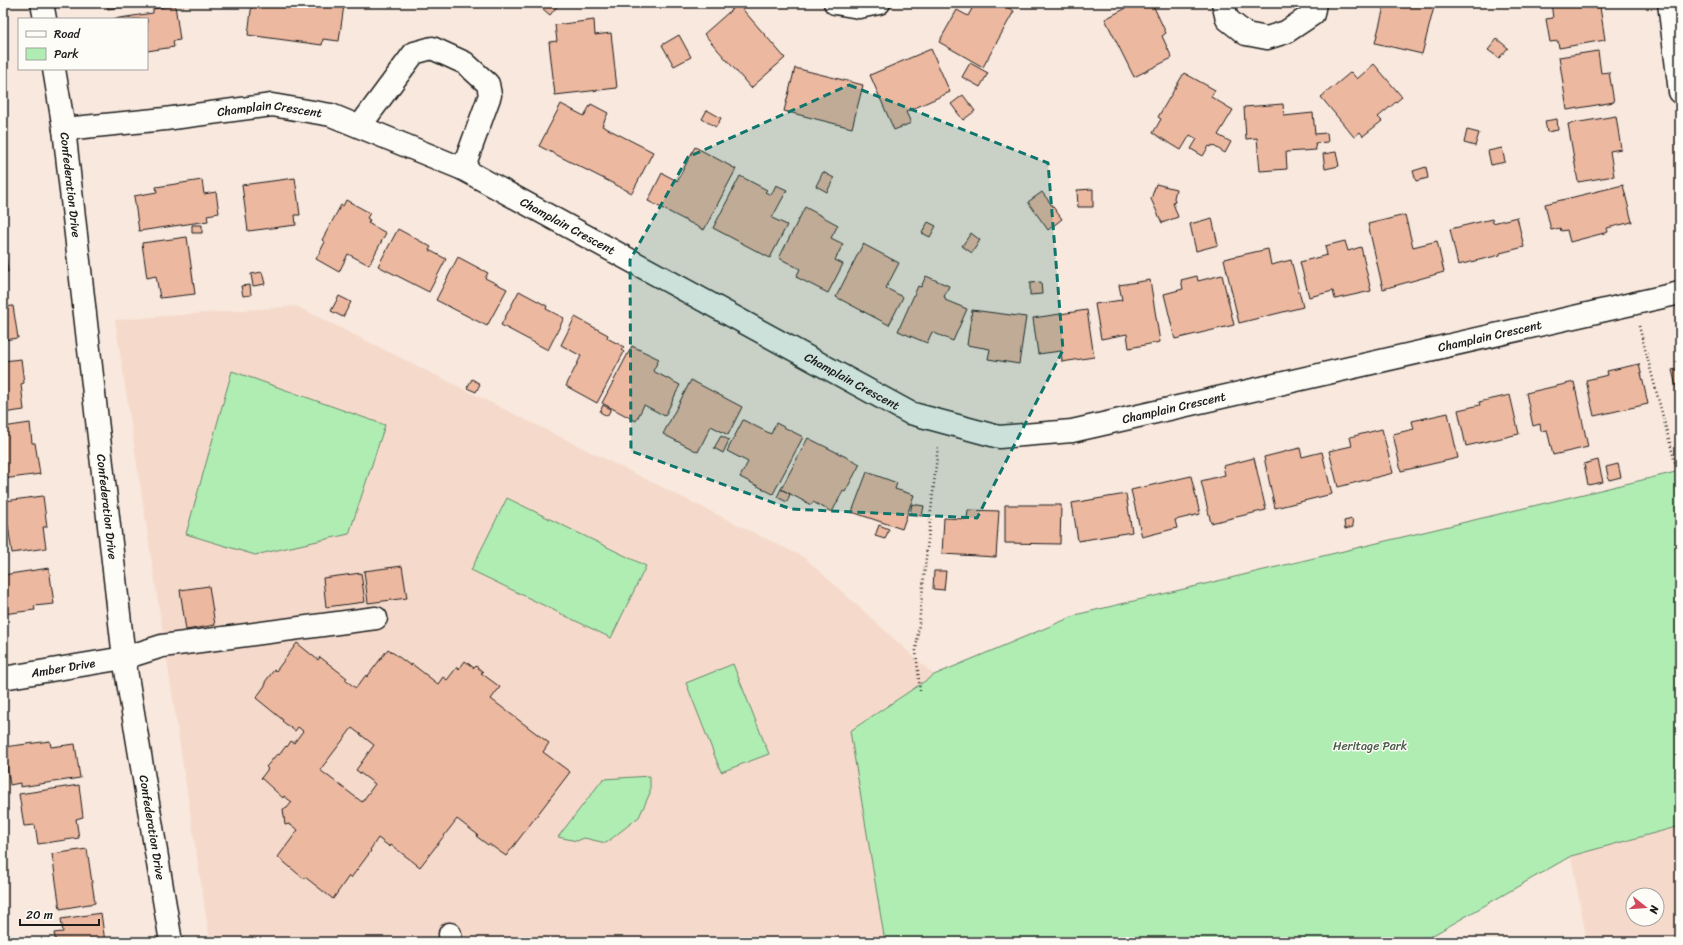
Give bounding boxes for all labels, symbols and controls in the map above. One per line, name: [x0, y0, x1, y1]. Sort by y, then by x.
legend: [18, 18, 148, 70]
text: Road: [54, 23, 81, 45]
text: Park: [54, 43, 79, 65]
street label: Champlain Crescent: [216, 94, 324, 124]
street label: Confederation Drive: [53, 131, 87, 239]
street label: Champlain Crescent: [516, 191, 619, 261]
street label: Champlain Crescent: [1436, 314, 1544, 359]
street label: Champlain Crescent: [800, 346, 904, 416]
street label: Champlain Crescent: [1120, 385, 1228, 430]
street label: Confederation Drive: [90, 453, 124, 561]
street label: Amber Drive: [29, 652, 97, 684]
park label: Heritage Park: [1333, 735, 1408, 757]
street label: Confederation Drive: [133, 773, 172, 882]
north arrow: [1625, 887, 1665, 927]
scale bar: [20, 901, 99, 927]
text: N: [1644, 902, 1665, 917]
text: 20 m: [26, 904, 53, 926]

